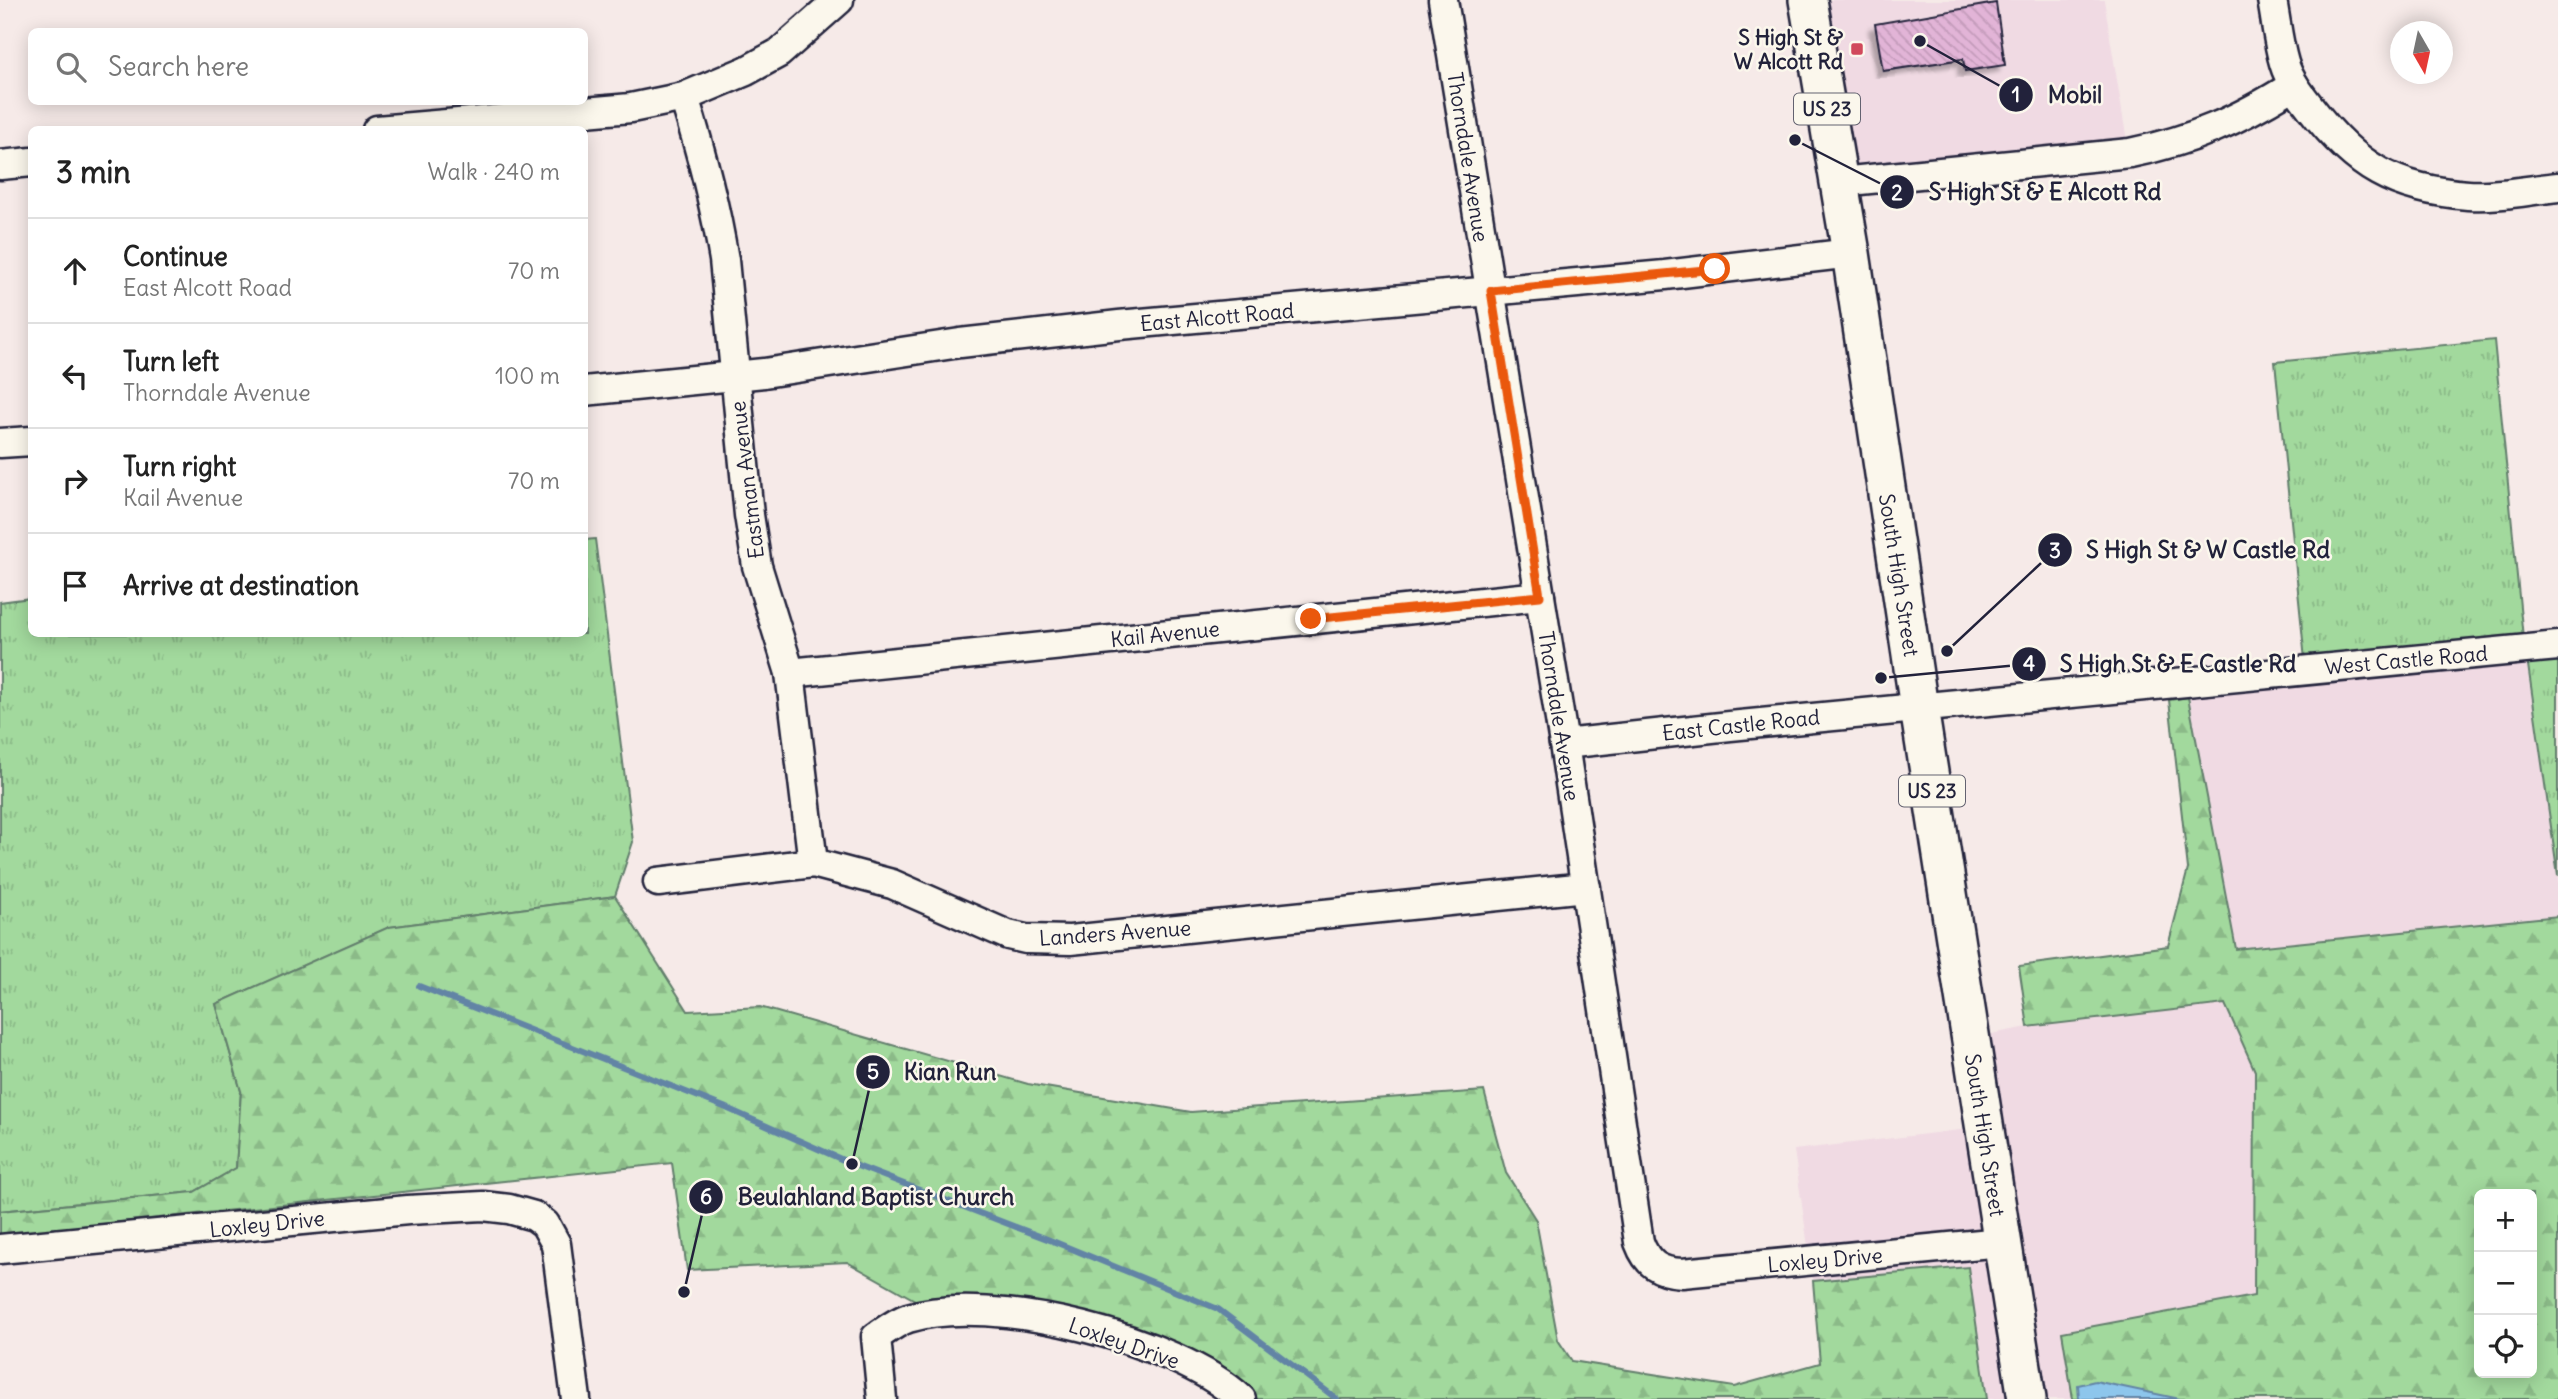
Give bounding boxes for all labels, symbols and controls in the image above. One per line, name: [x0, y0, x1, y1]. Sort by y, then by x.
north arrow: [2390, 21, 2453, 84]
place label: S High St & W Alcott Rd: [1734, 24, 1844, 75]
search box: [28, 28, 588, 105]
marker: S High St & W Alcott Rd: [1849, 41, 1865, 57]
icon: search: [52, 48, 90, 86]
text: Search here: [108, 50, 249, 83]
street label: Thorndale Avenue: [1441, 70, 1495, 244]
callout: Mobil: [1999, 73, 2116, 117]
text: Mobil: [2048, 80, 2102, 109]
text: 1: [2012, 81, 2020, 108]
road number: US 23: [1794, 94, 1860, 124]
text: 3 min: [56, 153, 131, 191]
text: Walk · 240 m: [427, 157, 560, 186]
callout: S High St & E Alcott Rd: [1880, 170, 2175, 214]
text: S High St & E Alcott Rd: [1929, 177, 2162, 206]
text: 2: [1891, 179, 1903, 206]
text: Continue: [123, 240, 228, 273]
icon: ahead: [56, 252, 94, 290]
route start: [1699, 253, 1730, 284]
text: 70 m: [508, 256, 560, 285]
text: East Alcott Road: [123, 273, 292, 302]
street label: East Alcott Road: [1139, 297, 1295, 337]
text: Turn left: [123, 345, 219, 378]
icon: left: [56, 357, 94, 395]
text: 100 m: [495, 361, 560, 390]
text: Thorndale Avenue: [123, 378, 311, 407]
street label: Eastman Avenue: [724, 400, 770, 560]
text: Turn right: [123, 450, 236, 483]
icon: right: [56, 462, 94, 500]
text: 70 m: [508, 466, 560, 495]
text: Kail Avenue: [123, 483, 243, 512]
street label: South High Street: [1873, 492, 1925, 658]
callout: S High St & W Castle Rd: [2037, 528, 2344, 572]
text: S High St & W Castle Rd: [2086, 535, 2330, 564]
text: 3: [2049, 537, 2061, 564]
icon: arrive: [56, 567, 94, 605]
text: Arrive at destination: [123, 569, 359, 602]
route end: [1295, 603, 1326, 634]
street label: Kail Avenue: [1109, 615, 1221, 653]
street label: Thorndale Avenue: [1532, 629, 1586, 803]
street label: West Castle Road: [2323, 639, 2489, 681]
callout: S High St & E Castle Rd: [2011, 642, 2311, 686]
text: S High St & E Castle Rd: [2060, 649, 2297, 678]
text: 4: [2023, 650, 2035, 677]
street label: East Castle Road: [1661, 703, 1821, 747]
road number: US 23: [1899, 776, 1965, 806]
street label: Landers Avenue: [1038, 914, 1192, 952]
callout: Kian Run: [855, 1050, 1011, 1094]
street label: South High Street: [1959, 1052, 2011, 1218]
text: Kian Run: [904, 1057, 996, 1086]
text: 5: [867, 1058, 879, 1085]
callout: Beulahland Baptist Church: [688, 1175, 1028, 1219]
text: Beulahland Baptist Church: [738, 1182, 1014, 1211]
text: 6: [700, 1183, 712, 1210]
map controls: [2474, 1189, 2537, 1378]
button: +: [2474, 1189, 2537, 1252]
street label: Loxley Drive: [208, 1205, 326, 1243]
street label: Loxley Drive: [1766, 1242, 1884, 1278]
button: −: [2474, 1252, 2537, 1315]
street label: Loxley Drive: [1065, 1311, 1183, 1375]
button: locate: [2474, 1315, 2537, 1378]

